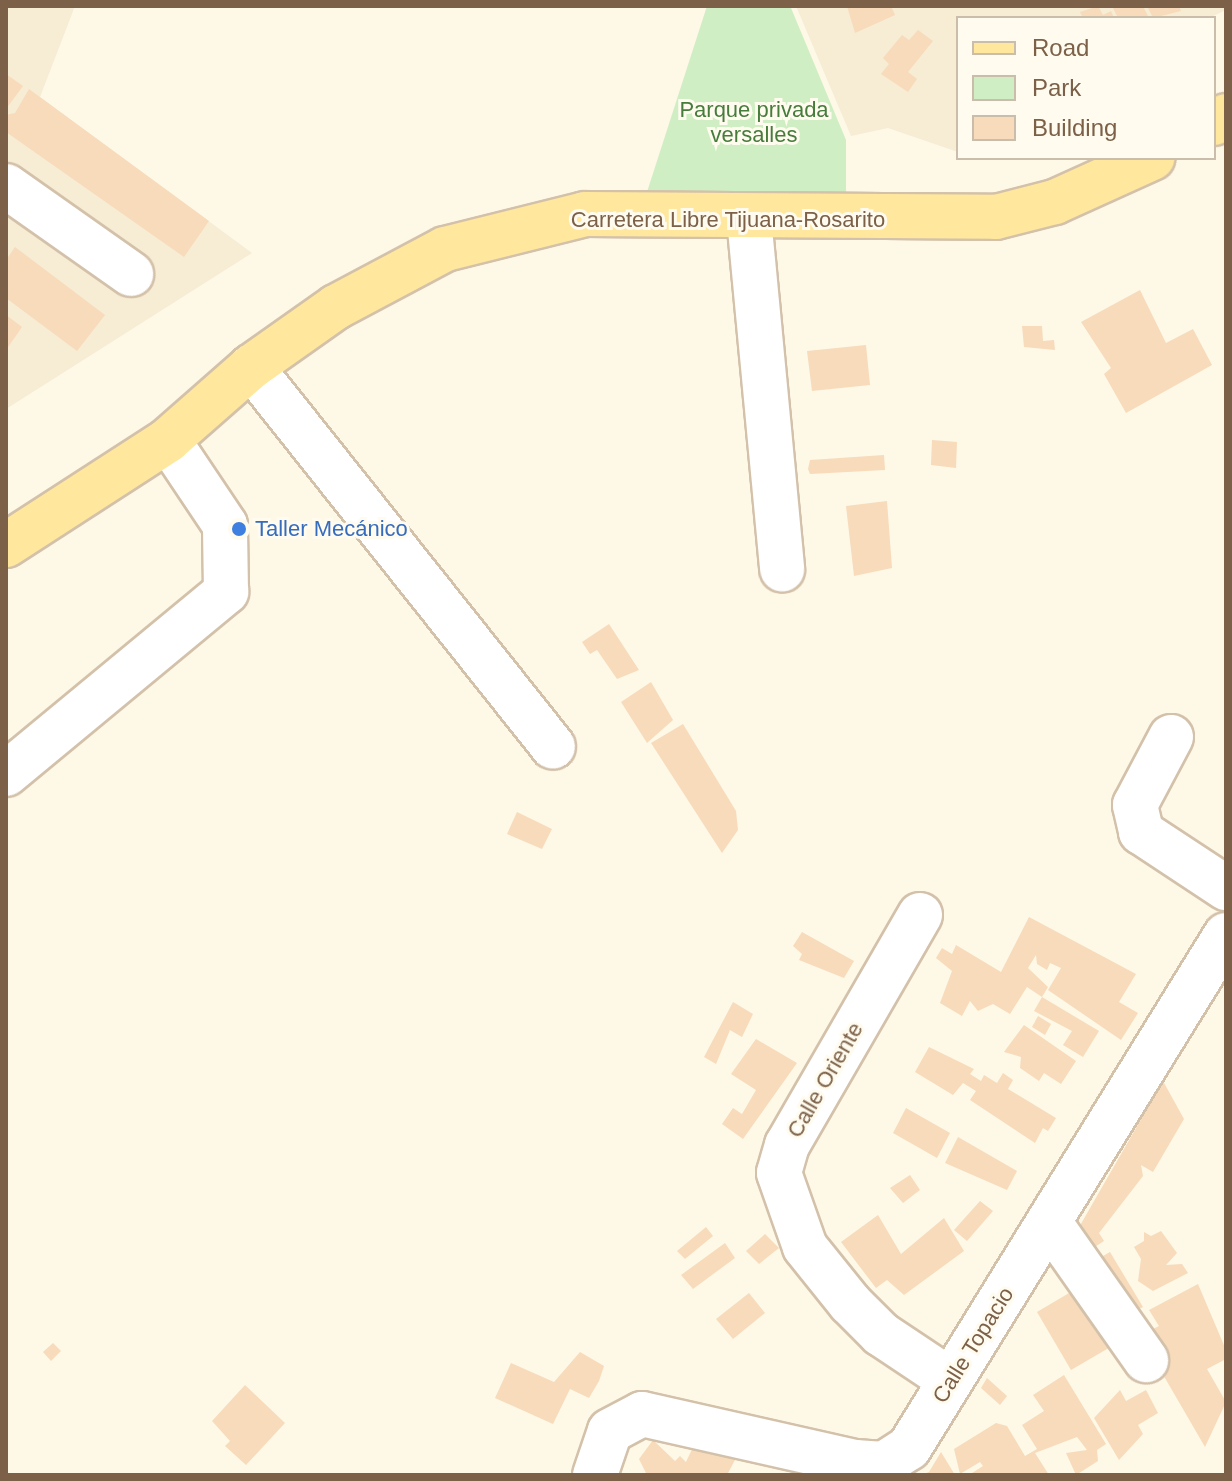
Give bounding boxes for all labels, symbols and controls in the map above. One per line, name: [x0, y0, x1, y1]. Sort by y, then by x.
legend: [956, 16, 1216, 160]
text: Road: [1032, 34, 1089, 61]
text: Park: [1032, 74, 1081, 101]
park label: Parque privada versalles: [679, 96, 829, 148]
text: Building: [1032, 114, 1117, 141]
street label: Carretera Libre Tijuana-Rosarito: [571, 207, 885, 233]
place label: Taller Mecánico: [255, 516, 408, 542]
marker: Taller Mecánico: [230, 520, 248, 538]
street label: Calle Oriente: [781, 1018, 869, 1142]
street label: Calle Topacio: [927, 1282, 1019, 1408]

